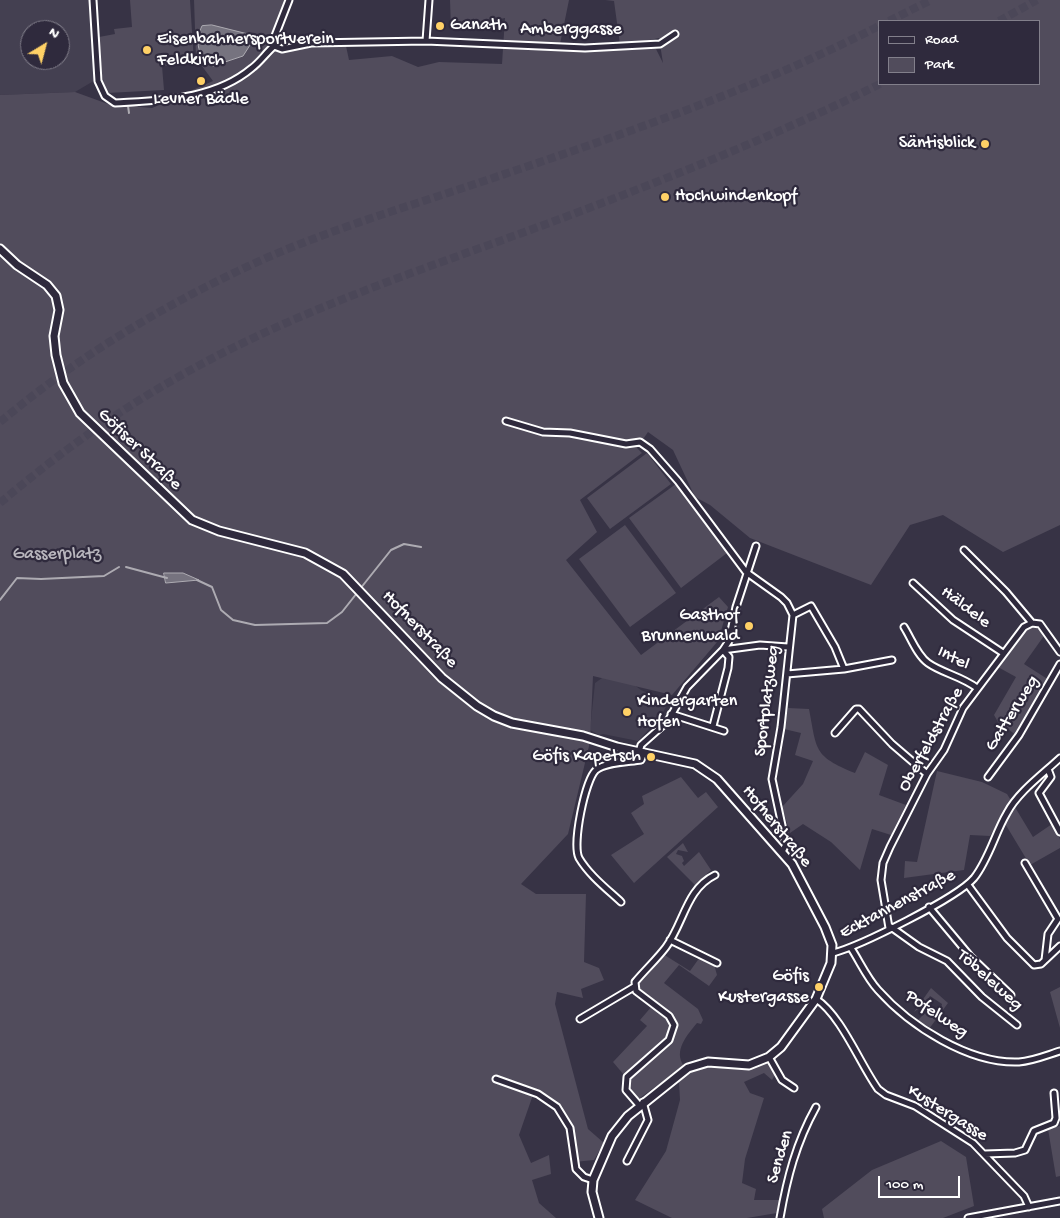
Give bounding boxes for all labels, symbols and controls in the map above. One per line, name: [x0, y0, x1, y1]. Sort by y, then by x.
place label: Ganath: [450, 15, 507, 37]
street label: Amberggasse: [520, 19, 622, 41]
north arrow: [20, 20, 70, 70]
marker: Ganath: [434, 20, 446, 32]
legend: [878, 20, 1040, 85]
text: N: [45, 24, 62, 43]
place label: Eisenbahnersportverein Feldkirch: [157, 29, 334, 72]
text: Road: [925, 31, 958, 49]
marker: Eisenbahnersportverein Feldkirch: [141, 44, 153, 56]
text: Park: [925, 56, 954, 74]
marker: Levner Bädle: [195, 75, 207, 87]
place label: Levner Bädle: [153, 89, 249, 111]
place label: Säntisblick: [899, 133, 975, 155]
marker: Säntisblick: [979, 138, 991, 150]
place label: Hochwindenkopf: [675, 186, 797, 208]
marker: Hochwindenkopf: [659, 191, 671, 203]
street label: Göfiser Straße: [92, 404, 186, 496]
park label: Gasserplatz: [13, 544, 101, 566]
street label: Häldele: [936, 582, 994, 634]
street label: Hofnerstraße: [377, 587, 461, 673]
place label: Gasthof Brunnenwald: [642, 605, 739, 648]
marker: Gasthof Brunnenwald: [743, 620, 755, 632]
street label: Intel: [933, 642, 973, 676]
street label: Sportplatzweg: [750, 644, 786, 758]
street label: Gatterweg: [981, 672, 1045, 756]
street label: Oberfeldstraße: [894, 684, 970, 796]
place label: Kindergarten Hofen: [637, 691, 737, 734]
marker: Kindergarten Hofen: [621, 706, 633, 718]
place label: Göfis Kapetsch: [532, 746, 641, 768]
marker: Göfis Kapetsch: [645, 751, 657, 763]
street label: Hofnerstraße: [736, 781, 816, 873]
street label: Ecktannenstraße: [836, 865, 960, 945]
street label: Töbeleweg: [951, 946, 1027, 1016]
place label: Göfis Kustergasse: [718, 966, 809, 1009]
marker: Göfis Kustergasse: [813, 981, 825, 993]
street label: Pofelweg: [900, 986, 972, 1044]
street label: Kustergasse: [903, 1081, 991, 1147]
street label: Senden: [763, 1128, 799, 1186]
scale bar: [880, 1166, 962, 1198]
text: 100 m: [886, 1176, 923, 1194]

